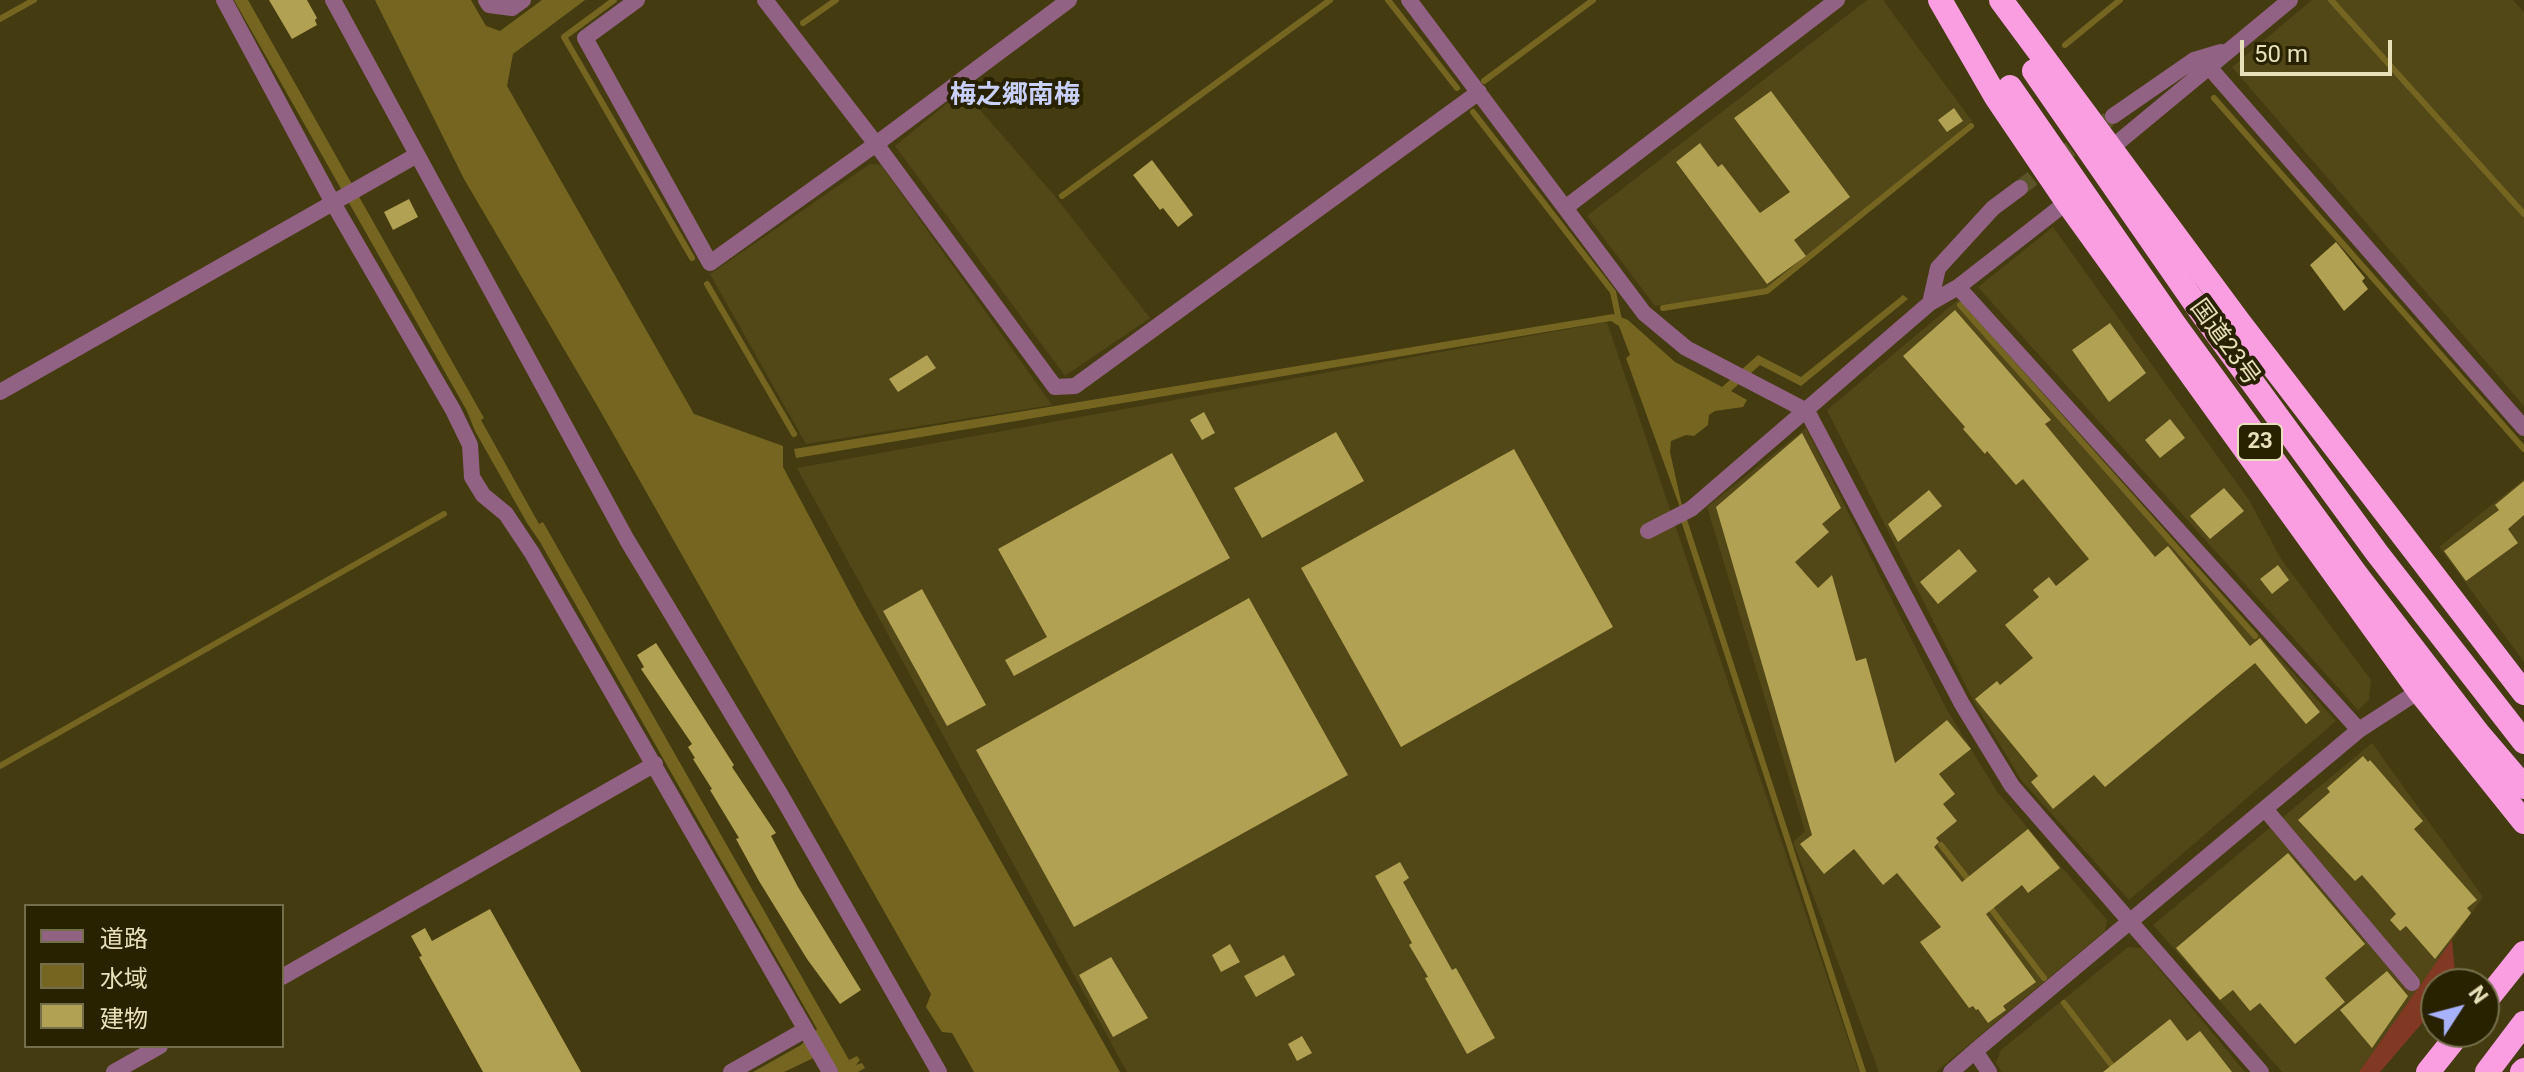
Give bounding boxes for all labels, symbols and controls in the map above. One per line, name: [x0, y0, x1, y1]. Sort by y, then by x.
scale bar: [2244, 24, 2396, 74]
text: 50 m: [2254, 40, 2308, 68]
district label: 梅之郷南梅: [950, 80, 1080, 112]
street label: 国道23号: [2183, 294, 2265, 392]
road number: 23: [2238, 424, 2282, 460]
legend: [24, 904, 284, 1048]
text: 道路: [100, 925, 148, 953]
text: 水域: [100, 965, 148, 993]
north arrow: [2420, 968, 2500, 1048]
text: N: [2464, 981, 2493, 1008]
text: 建物: [100, 1005, 148, 1033]

